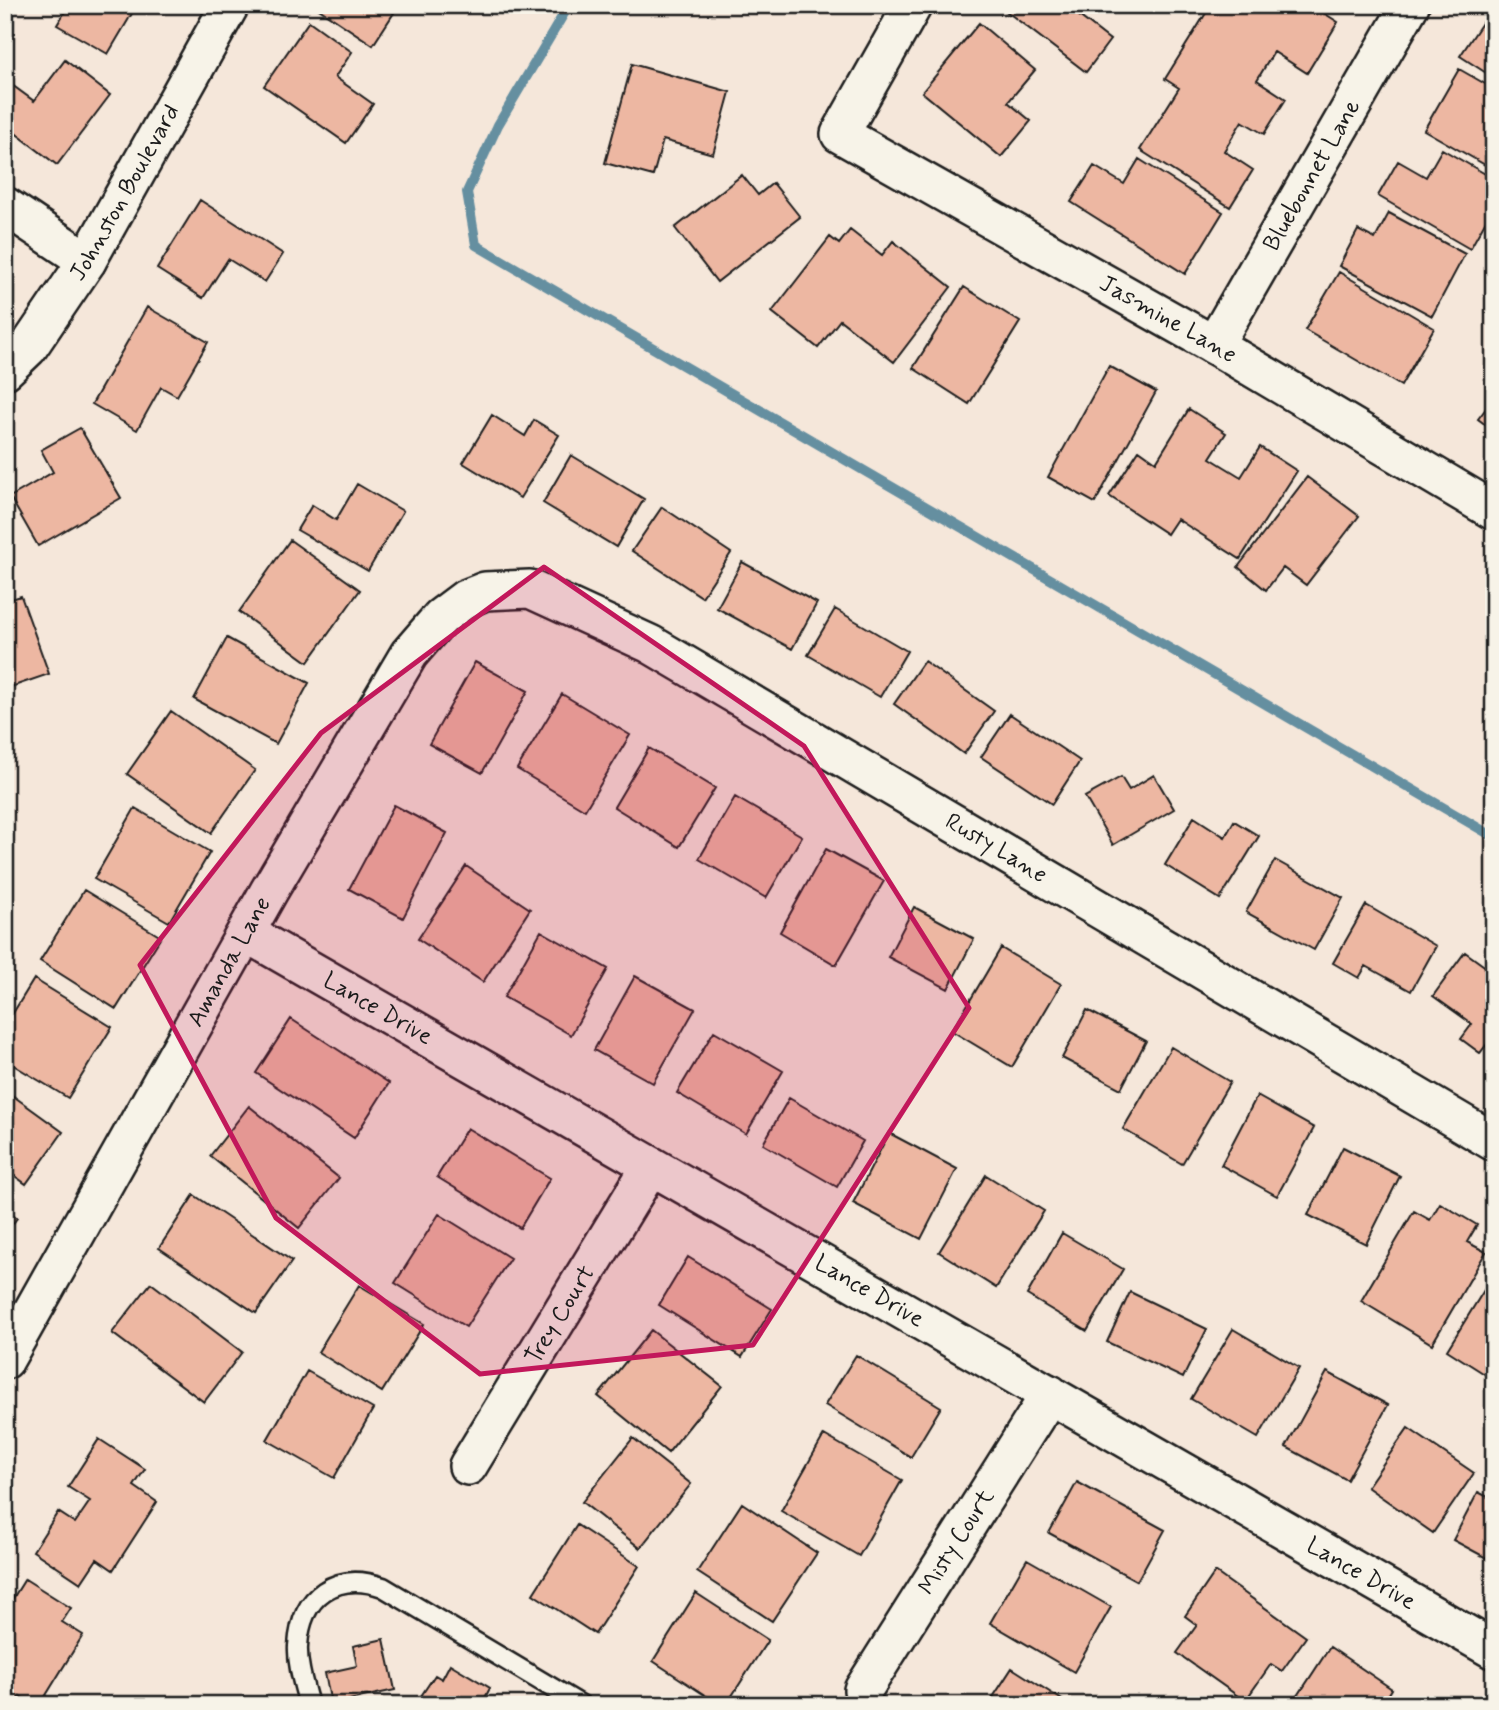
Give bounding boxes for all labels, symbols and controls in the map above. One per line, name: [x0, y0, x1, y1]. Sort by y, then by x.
street label: Bluebonnet Lane: [1256, 94, 1368, 257]
street label: Johnston Boulevard: [62, 99, 187, 287]
street label: Jasmine Lane: [1094, 268, 1242, 371]
street label: Rusty Lane: [939, 806, 1053, 891]
street label: Amanda Lane: [180, 891, 278, 1032]
street label: Lance Drive: [317, 965, 438, 1052]
street label: Lance Drive: [809, 1248, 930, 1335]
street label: Trey Court: [518, 1260, 602, 1370]
street label: Misty Court: [911, 1483, 1002, 1601]
street label: Lance Drive: [1301, 1530, 1422, 1617]

